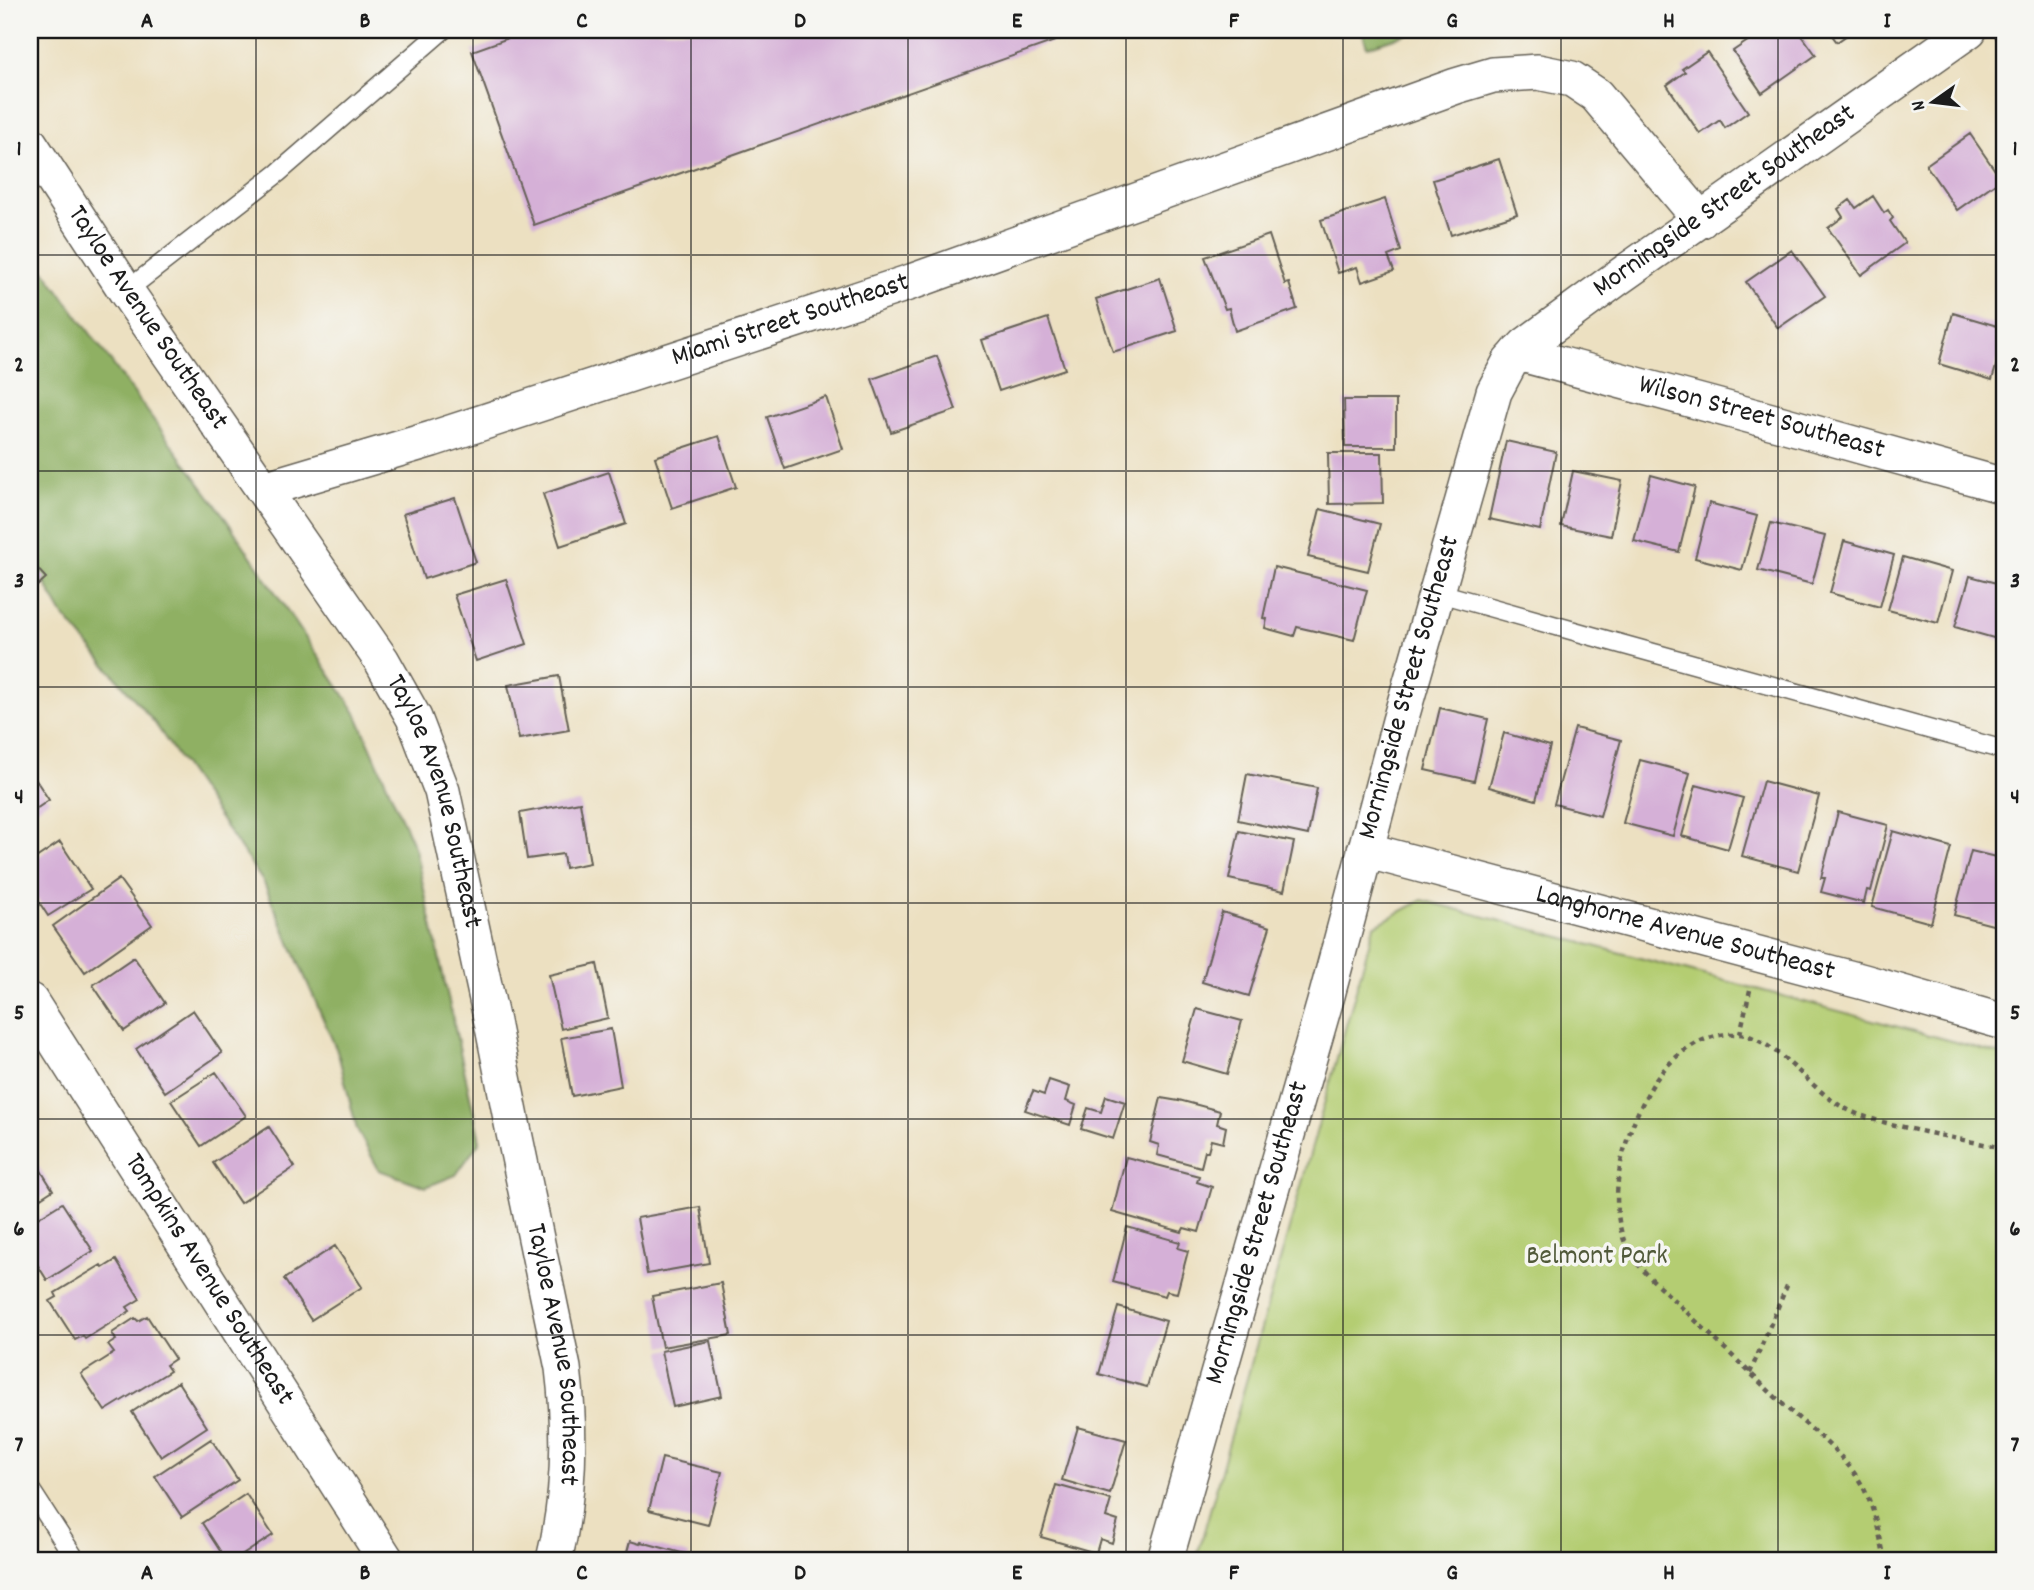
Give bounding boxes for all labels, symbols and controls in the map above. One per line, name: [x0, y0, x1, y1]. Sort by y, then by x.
text: A: [141, 6, 153, 39]
text: B: [360, 6, 371, 39]
text: C: [576, 6, 588, 39]
text: D: [794, 6, 806, 39]
text: E: [1012, 6, 1023, 39]
text: F: [1229, 6, 1240, 39]
text: G: [1446, 6, 1458, 39]
text: H: [1663, 6, 1675, 39]
text: I: [1883, 6, 1891, 39]
north arrow: [1898, 66, 1968, 136]
street label: Morningside Street Southeast: [1585, 95, 1865, 309]
text: N: [1906, 97, 1934, 113]
text: 1: [16, 134, 22, 167]
text: 1: [2012, 134, 2018, 167]
street label: Tayloe Avenue Southeast: [56, 198, 237, 439]
street label: Miami Street Southeast: [667, 264, 915, 379]
text: 2: [14, 350, 24, 383]
text: 2: [2010, 350, 2020, 383]
street label: Wilson Street Southeast: [1634, 366, 1889, 472]
street label: Morningside Street Southeast: [1349, 531, 1472, 844]
text: 3: [14, 566, 24, 599]
text: 3: [2010, 566, 2020, 599]
street label: Tayloe Avenue Southeast: [374, 668, 491, 932]
text: 4: [14, 782, 24, 815]
text: 4: [2010, 782, 2020, 815]
street label: Langhorne Avenue Southeast: [1531, 876, 1839, 993]
text: 5: [14, 998, 24, 1031]
text: 5: [2010, 998, 2020, 1031]
street label: Morningside Street Southeast: [1196, 1077, 1321, 1389]
street label: Tompkins Avenue Southeast: [113, 1146, 303, 1414]
text: 6: [13, 1214, 25, 1247]
text: 6: [2009, 1214, 2021, 1247]
street label: Tayloe Avenue Southeast: [513, 1220, 588, 1487]
park label: Belmont Park: [1526, 1238, 1668, 1278]
text: 7: [15, 1430, 24, 1463]
text: 7: [2011, 1430, 2020, 1463]
text: A: [141, 1558, 153, 1590]
text: B: [360, 1558, 371, 1590]
text: C: [576, 1558, 588, 1590]
text: D: [794, 1558, 806, 1590]
text: E: [1012, 1558, 1023, 1590]
text: F: [1229, 1558, 1240, 1590]
text: G: [1446, 1558, 1458, 1590]
text: H: [1663, 1558, 1675, 1590]
text: I: [1883, 1558, 1891, 1590]

